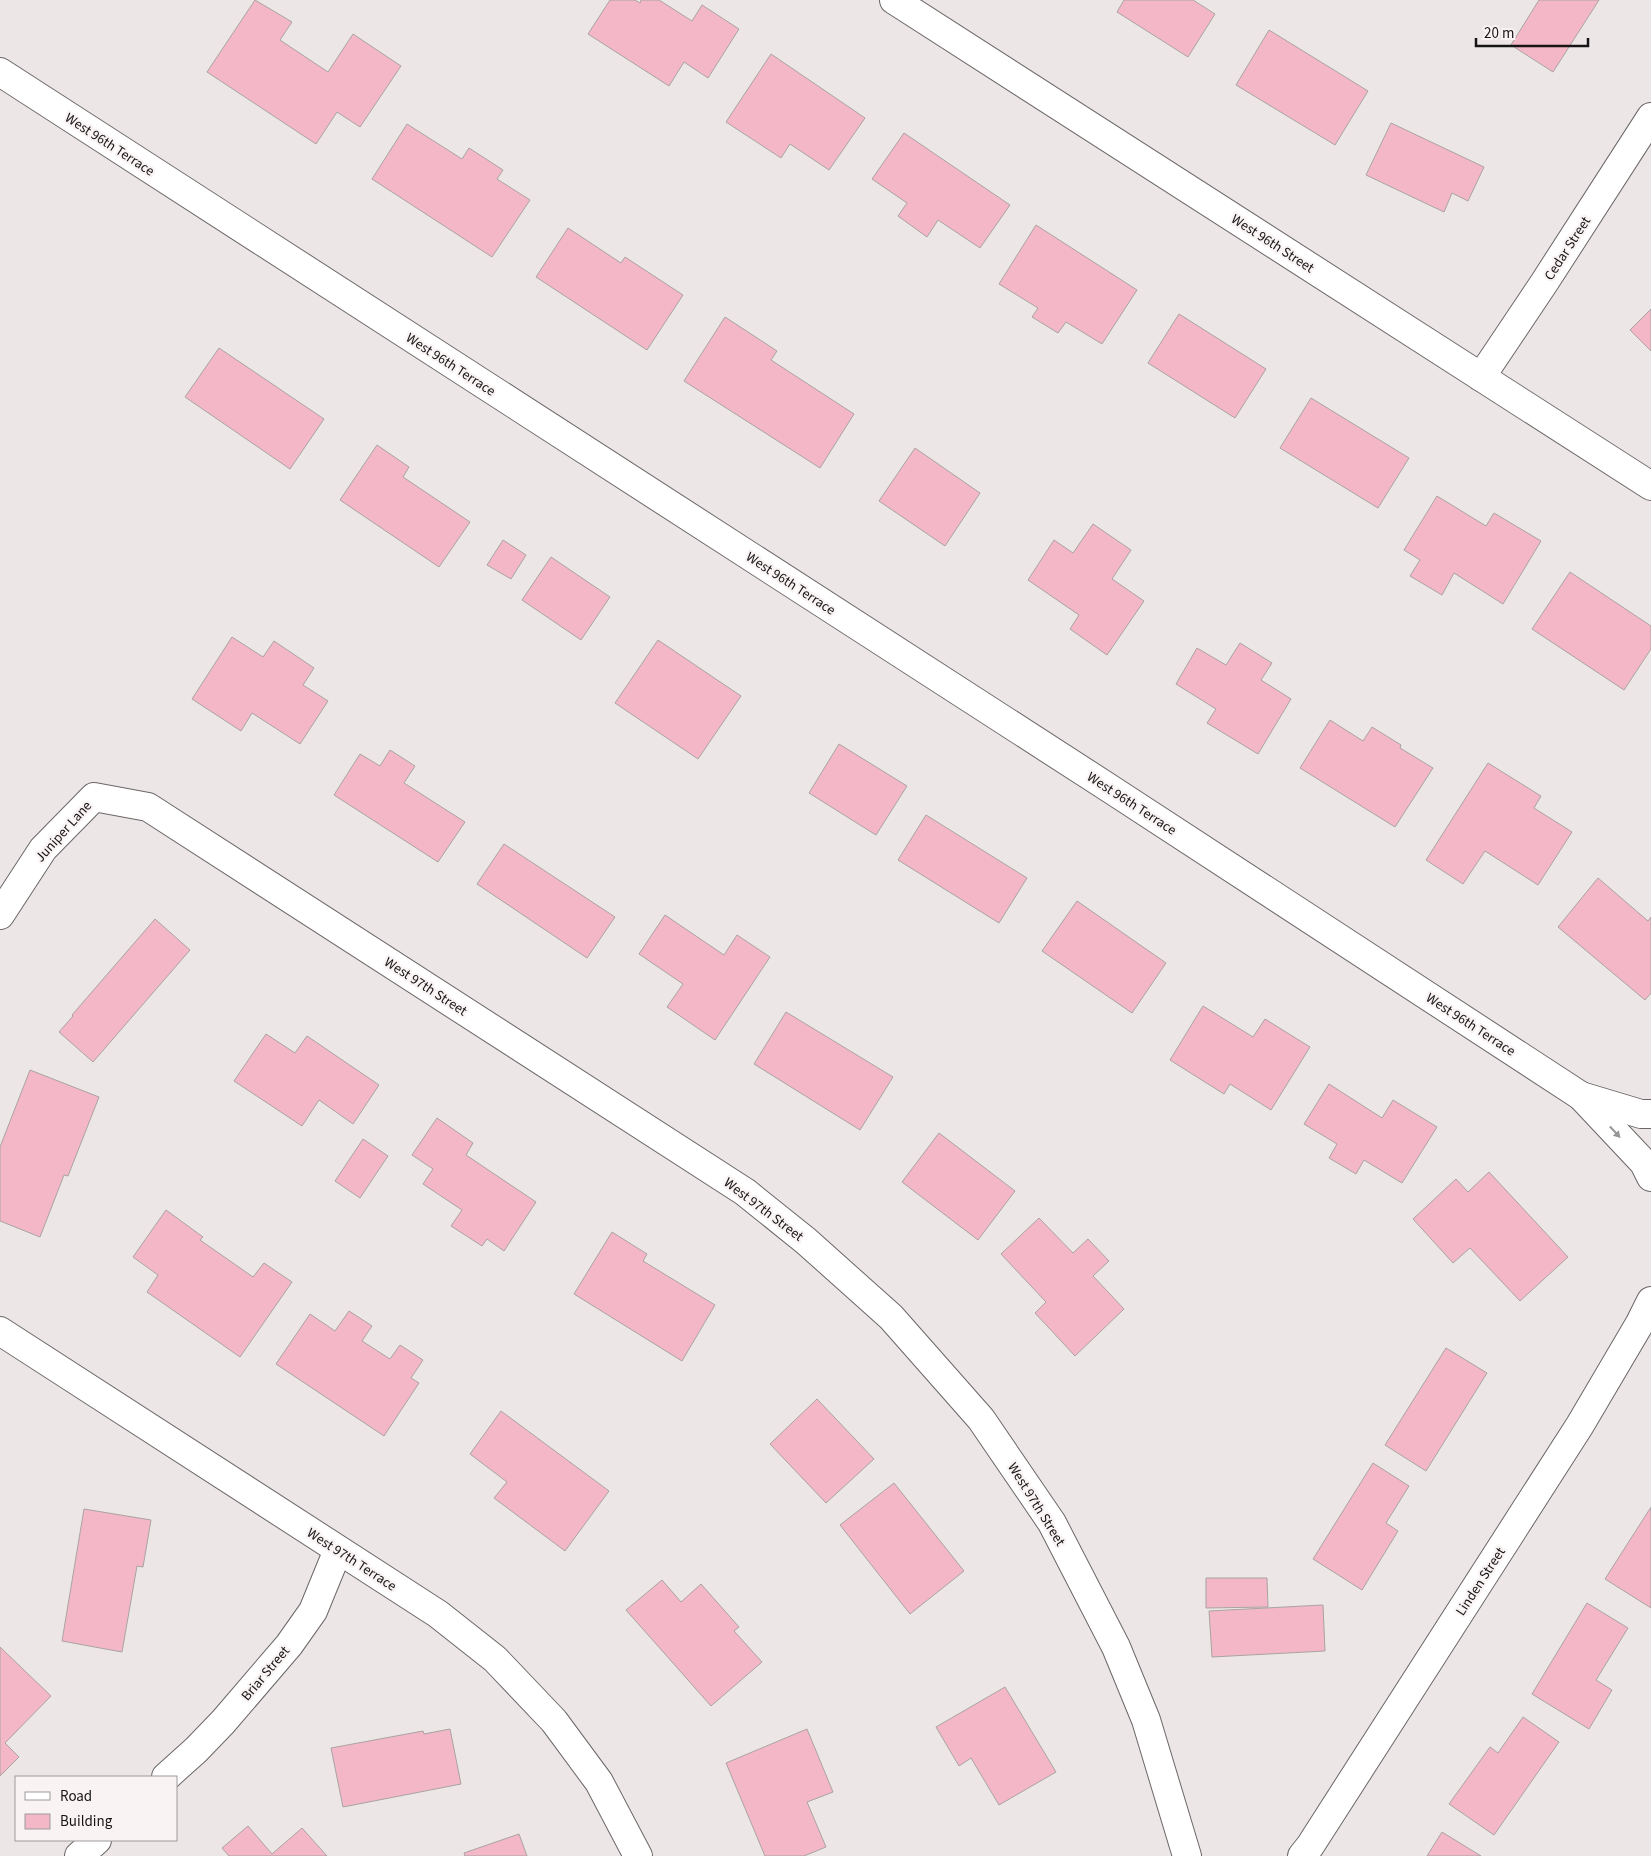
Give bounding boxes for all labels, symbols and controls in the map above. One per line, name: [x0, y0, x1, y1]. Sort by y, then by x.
scale bar: [1476, 15, 1588, 47]
text: 20 m: [1484, 23, 1514, 44]
street label: West 96th Terrace: [61, 108, 158, 181]
street label: West 96th Street: [1227, 210, 1318, 278]
street label: Cedar Street: [1540, 212, 1596, 284]
street label: West 96th Terrace: [402, 328, 499, 401]
street label: West 96th Terrace: [742, 547, 839, 620]
street label: West 96th Terrace: [1083, 767, 1180, 840]
street label: Juniper Lane: [31, 797, 97, 867]
street label: West 97th Street: [380, 953, 471, 1021]
street label: West 96th Terrace: [1422, 988, 1519, 1061]
one-way arrow: [1609, 1125, 1621, 1137]
street label: West 97th Street: [719, 1173, 808, 1247]
street label: West 97th Street: [1002, 1459, 1070, 1550]
street label: West 97th Terrace: [303, 1523, 400, 1596]
street label: Linden Street: [1451, 1543, 1511, 1620]
street label: Briar Street: [237, 1642, 295, 1705]
legend: [15, 1776, 178, 1841]
text: Road: [60, 1786, 92, 1807]
text: Building: [60, 1811, 113, 1832]

